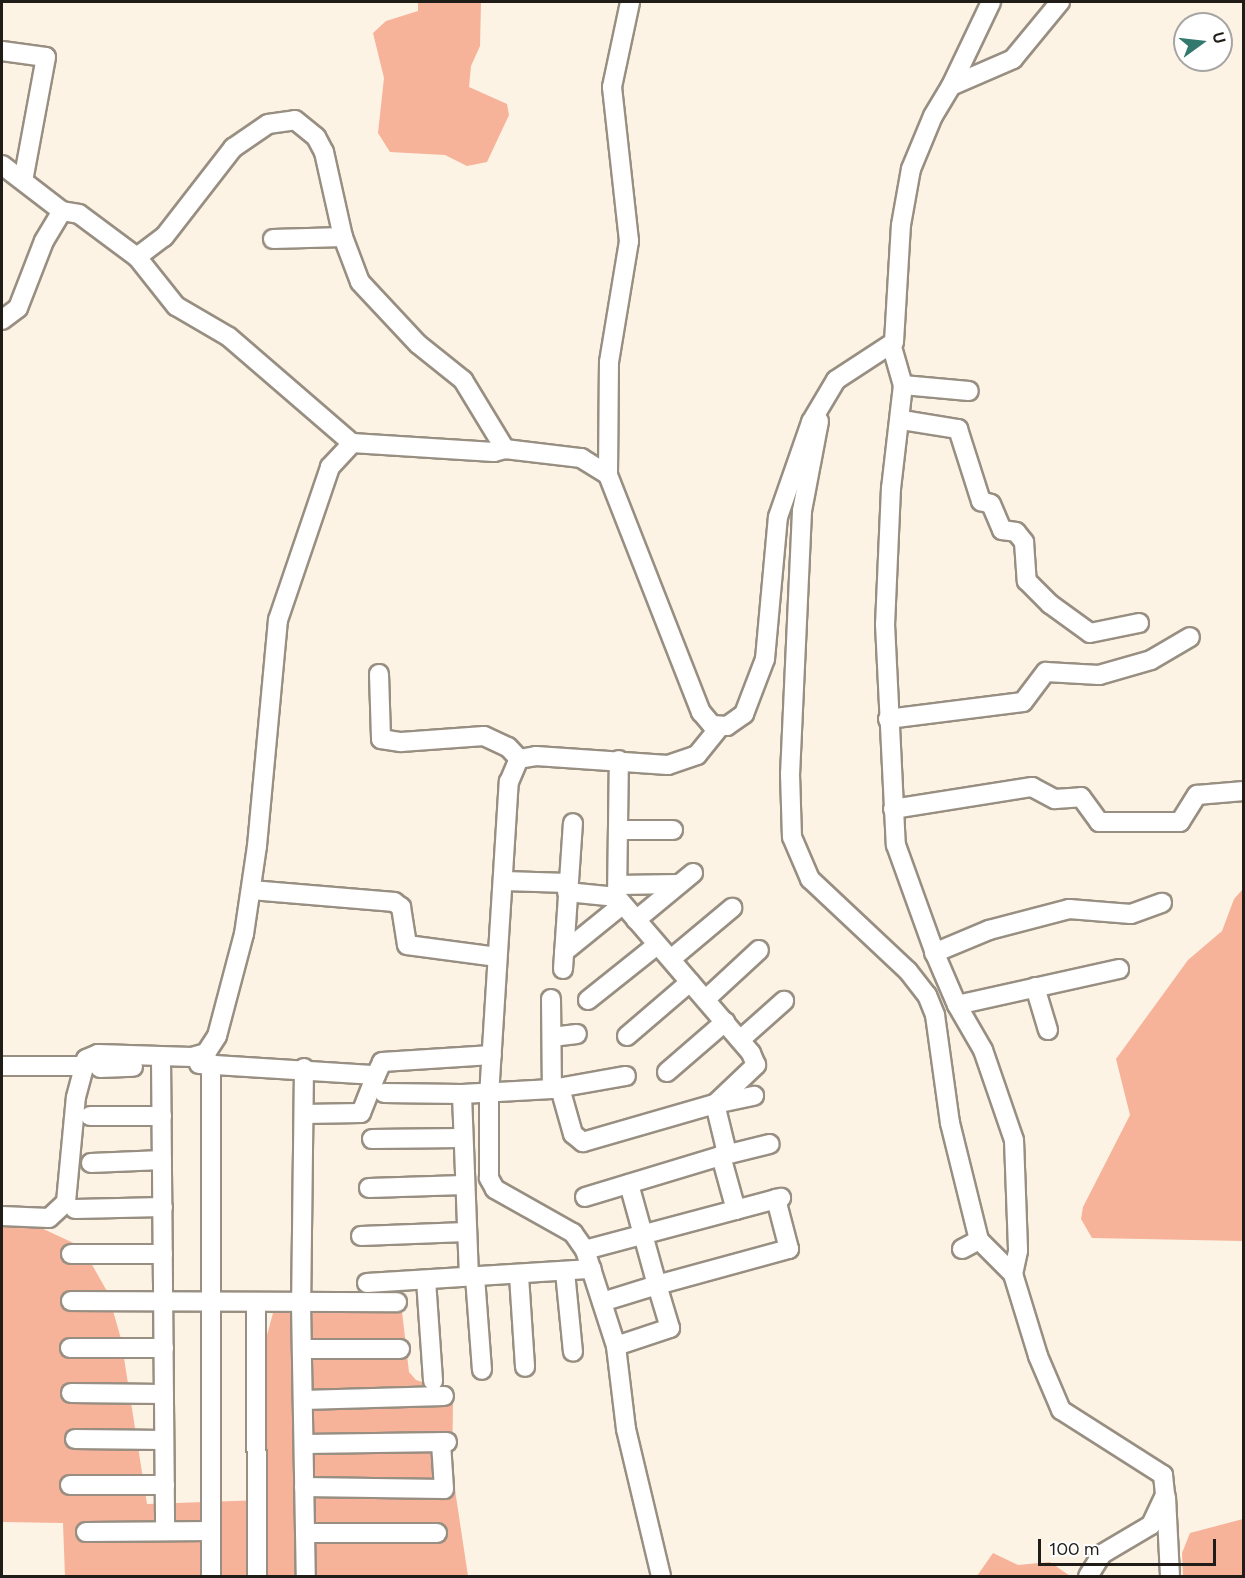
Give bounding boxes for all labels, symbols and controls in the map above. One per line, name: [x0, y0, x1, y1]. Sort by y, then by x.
north arrow: [1173, 12, 1233, 72]
text: U: [1208, 30, 1230, 46]
scale bar: [1041, 1527, 1220, 1565]
text: 100 m: [1049, 1538, 1099, 1560]

